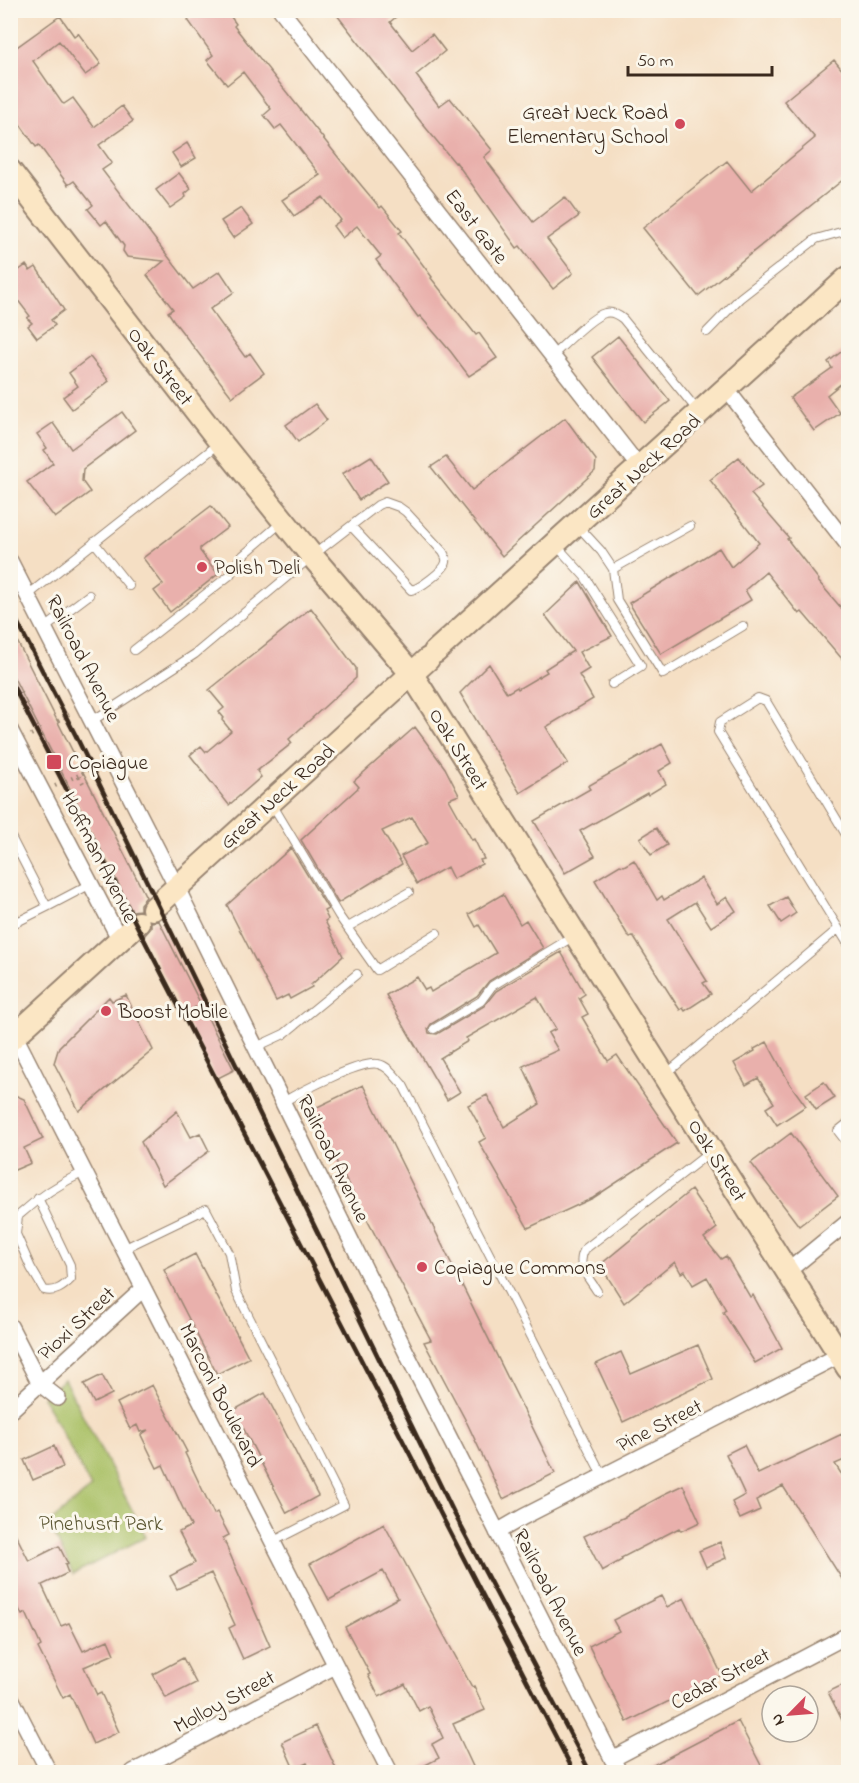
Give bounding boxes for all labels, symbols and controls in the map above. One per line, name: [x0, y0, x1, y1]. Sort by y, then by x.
scale bar: [628, 39, 772, 77]
text: 50 m: [637, 49, 674, 75]
place label: Great Neck Road Elementary School: [507, 99, 668, 155]
marker: Great Neck Road Elementary School: [673, 117, 687, 131]
street label: East Gate: [437, 183, 515, 272]
street label: Oak Street: [119, 322, 200, 413]
street label: Great Neck Road: [580, 407, 709, 527]
place label: Polish Deli: [214, 554, 301, 584]
marker: Polish Deli: [195, 560, 209, 574]
street label: Railroad Avenue: [37, 590, 127, 728]
street label: Oak Street: [420, 703, 495, 797]
street label: Great Neck Road: [214, 737, 343, 857]
place label: Copiague: [68, 749, 148, 781]
marker: Copiague: [45, 753, 63, 771]
street label: Hoffman Avenue: [52, 787, 144, 929]
place label: Boost Mobile: [117, 998, 228, 1028]
marker: Boost Mobile: [99, 1004, 113, 1018]
street label: Railroad Avenue: [288, 1090, 376, 1228]
street label: Oak Street: [679, 1114, 754, 1208]
place label: Copiague Commons: [434, 1254, 606, 1286]
marker: Copiague Commons: [415, 1260, 429, 1274]
street label: Pioxi Street: [32, 1280, 123, 1368]
street label: Marconi Boulevard: [170, 1319, 269, 1473]
street label: Pine Street: [612, 1392, 708, 1461]
park label: Pinehusrt Park: [39, 1510, 164, 1540]
street label: Railroad Avenue: [504, 1524, 594, 1662]
street label: Cedar Street: [666, 1641, 776, 1719]
street label: Molloy Street: [169, 1663, 282, 1744]
north arrow: [760, 1684, 820, 1744]
text: N: [765, 1709, 791, 1729]

